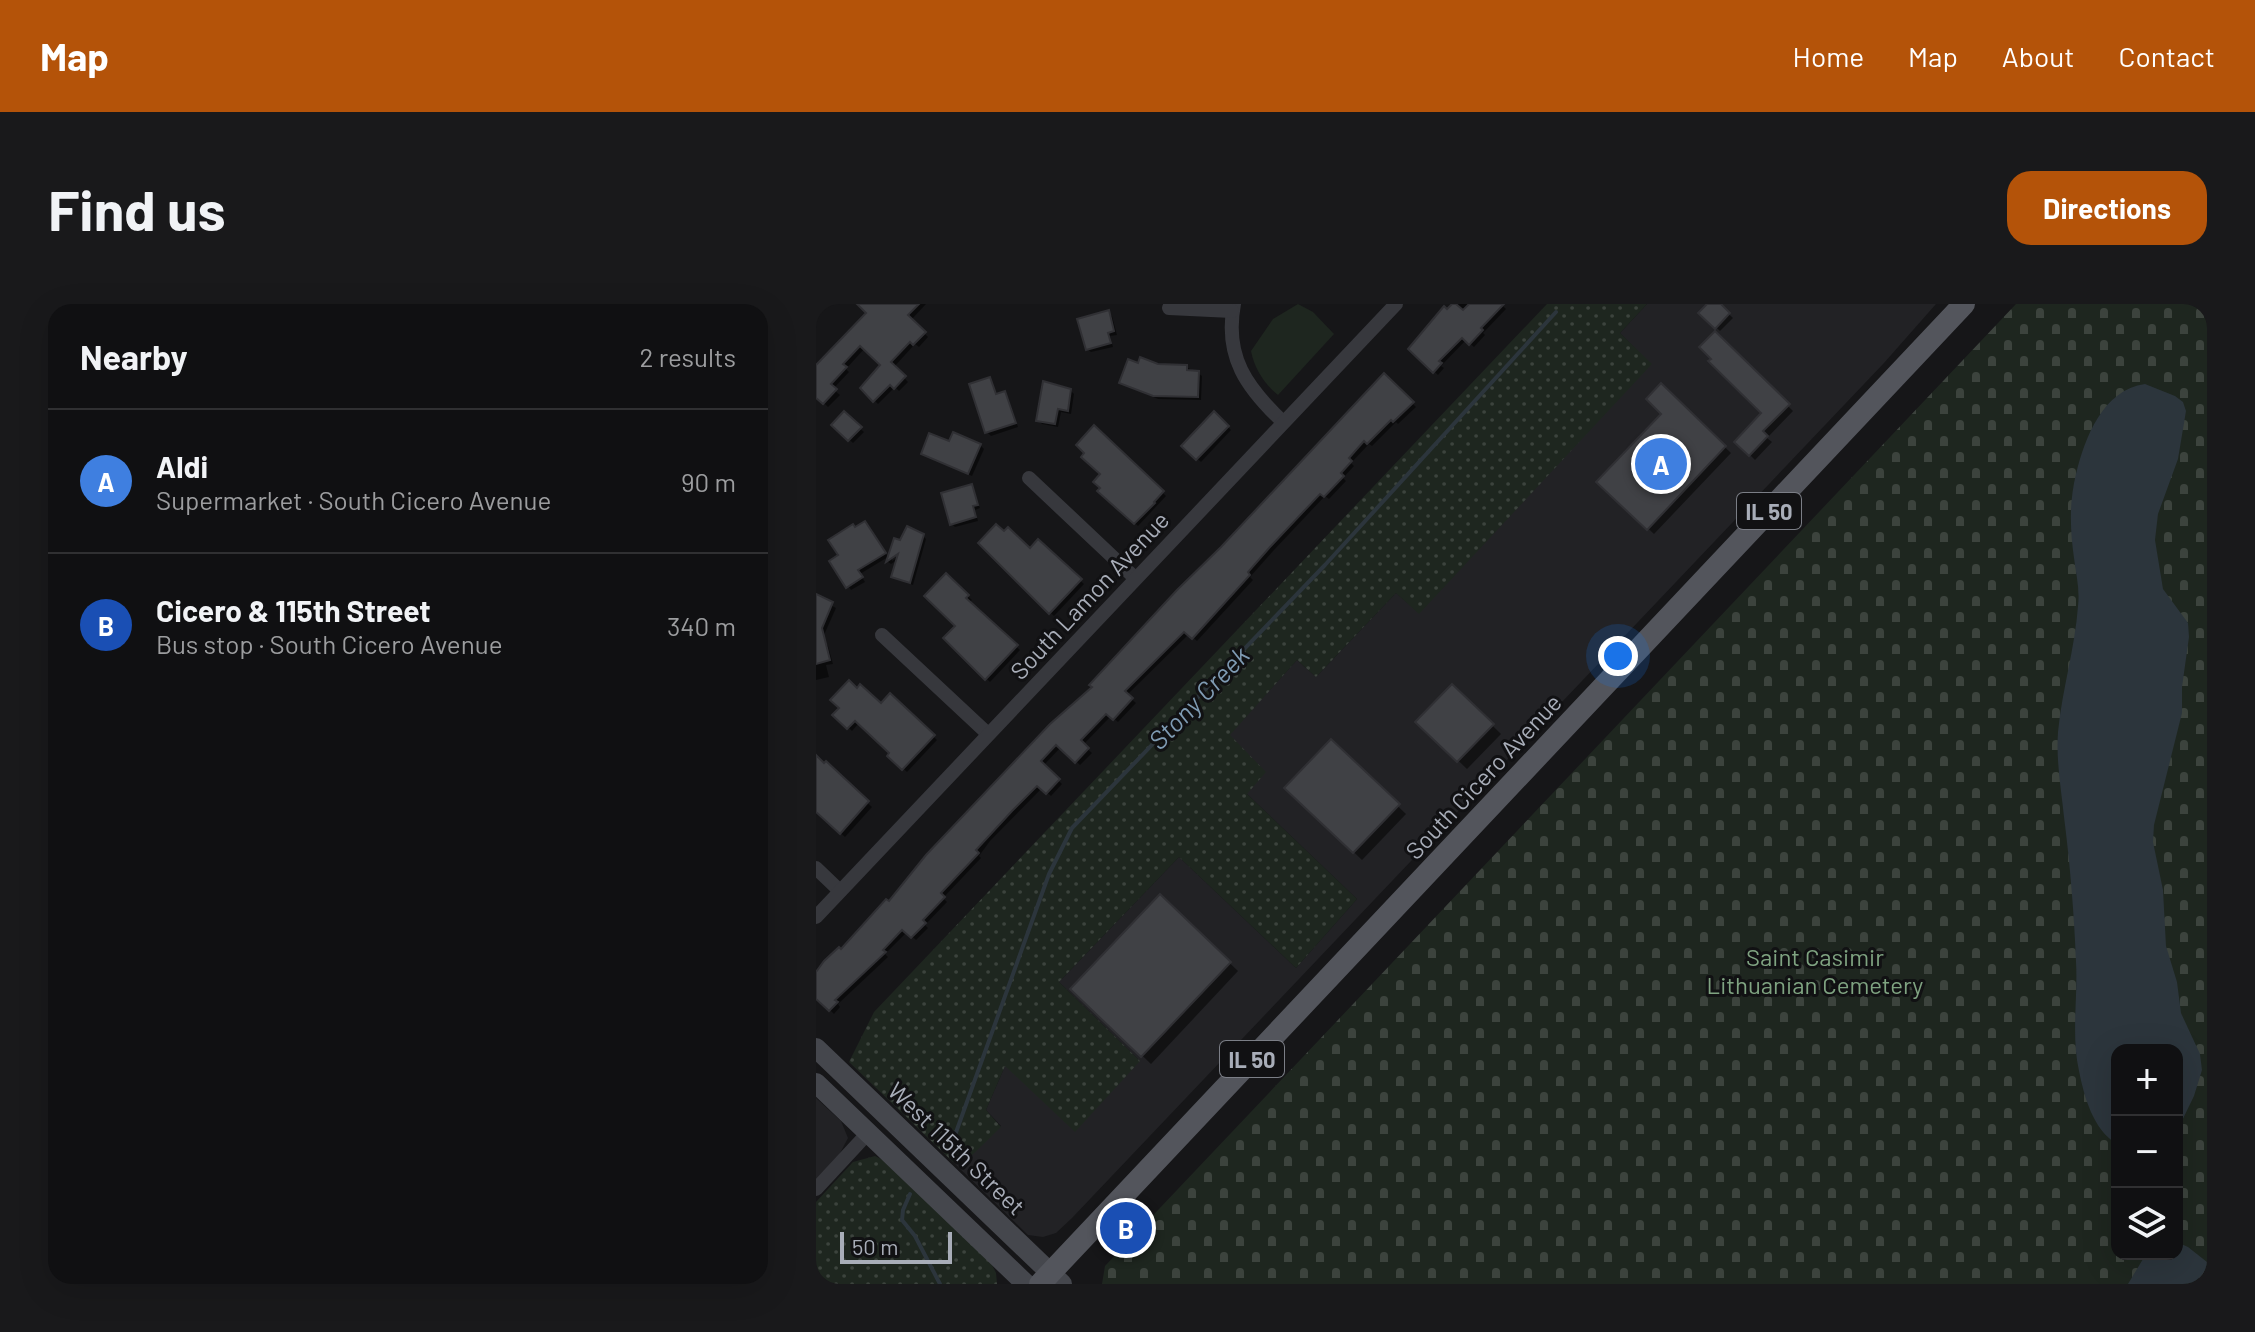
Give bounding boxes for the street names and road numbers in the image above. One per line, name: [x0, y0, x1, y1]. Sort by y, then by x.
road number: IL 50: [1737, 493, 1801, 529]
street label: South Lamon Avenue: [1004, 505, 1174, 685]
street label: South Cicero Avenue: [1399, 687, 1567, 865]
road number: IL 50: [1220, 1041, 1284, 1077]
street label: West 115th Street: [883, 1075, 1031, 1221]

